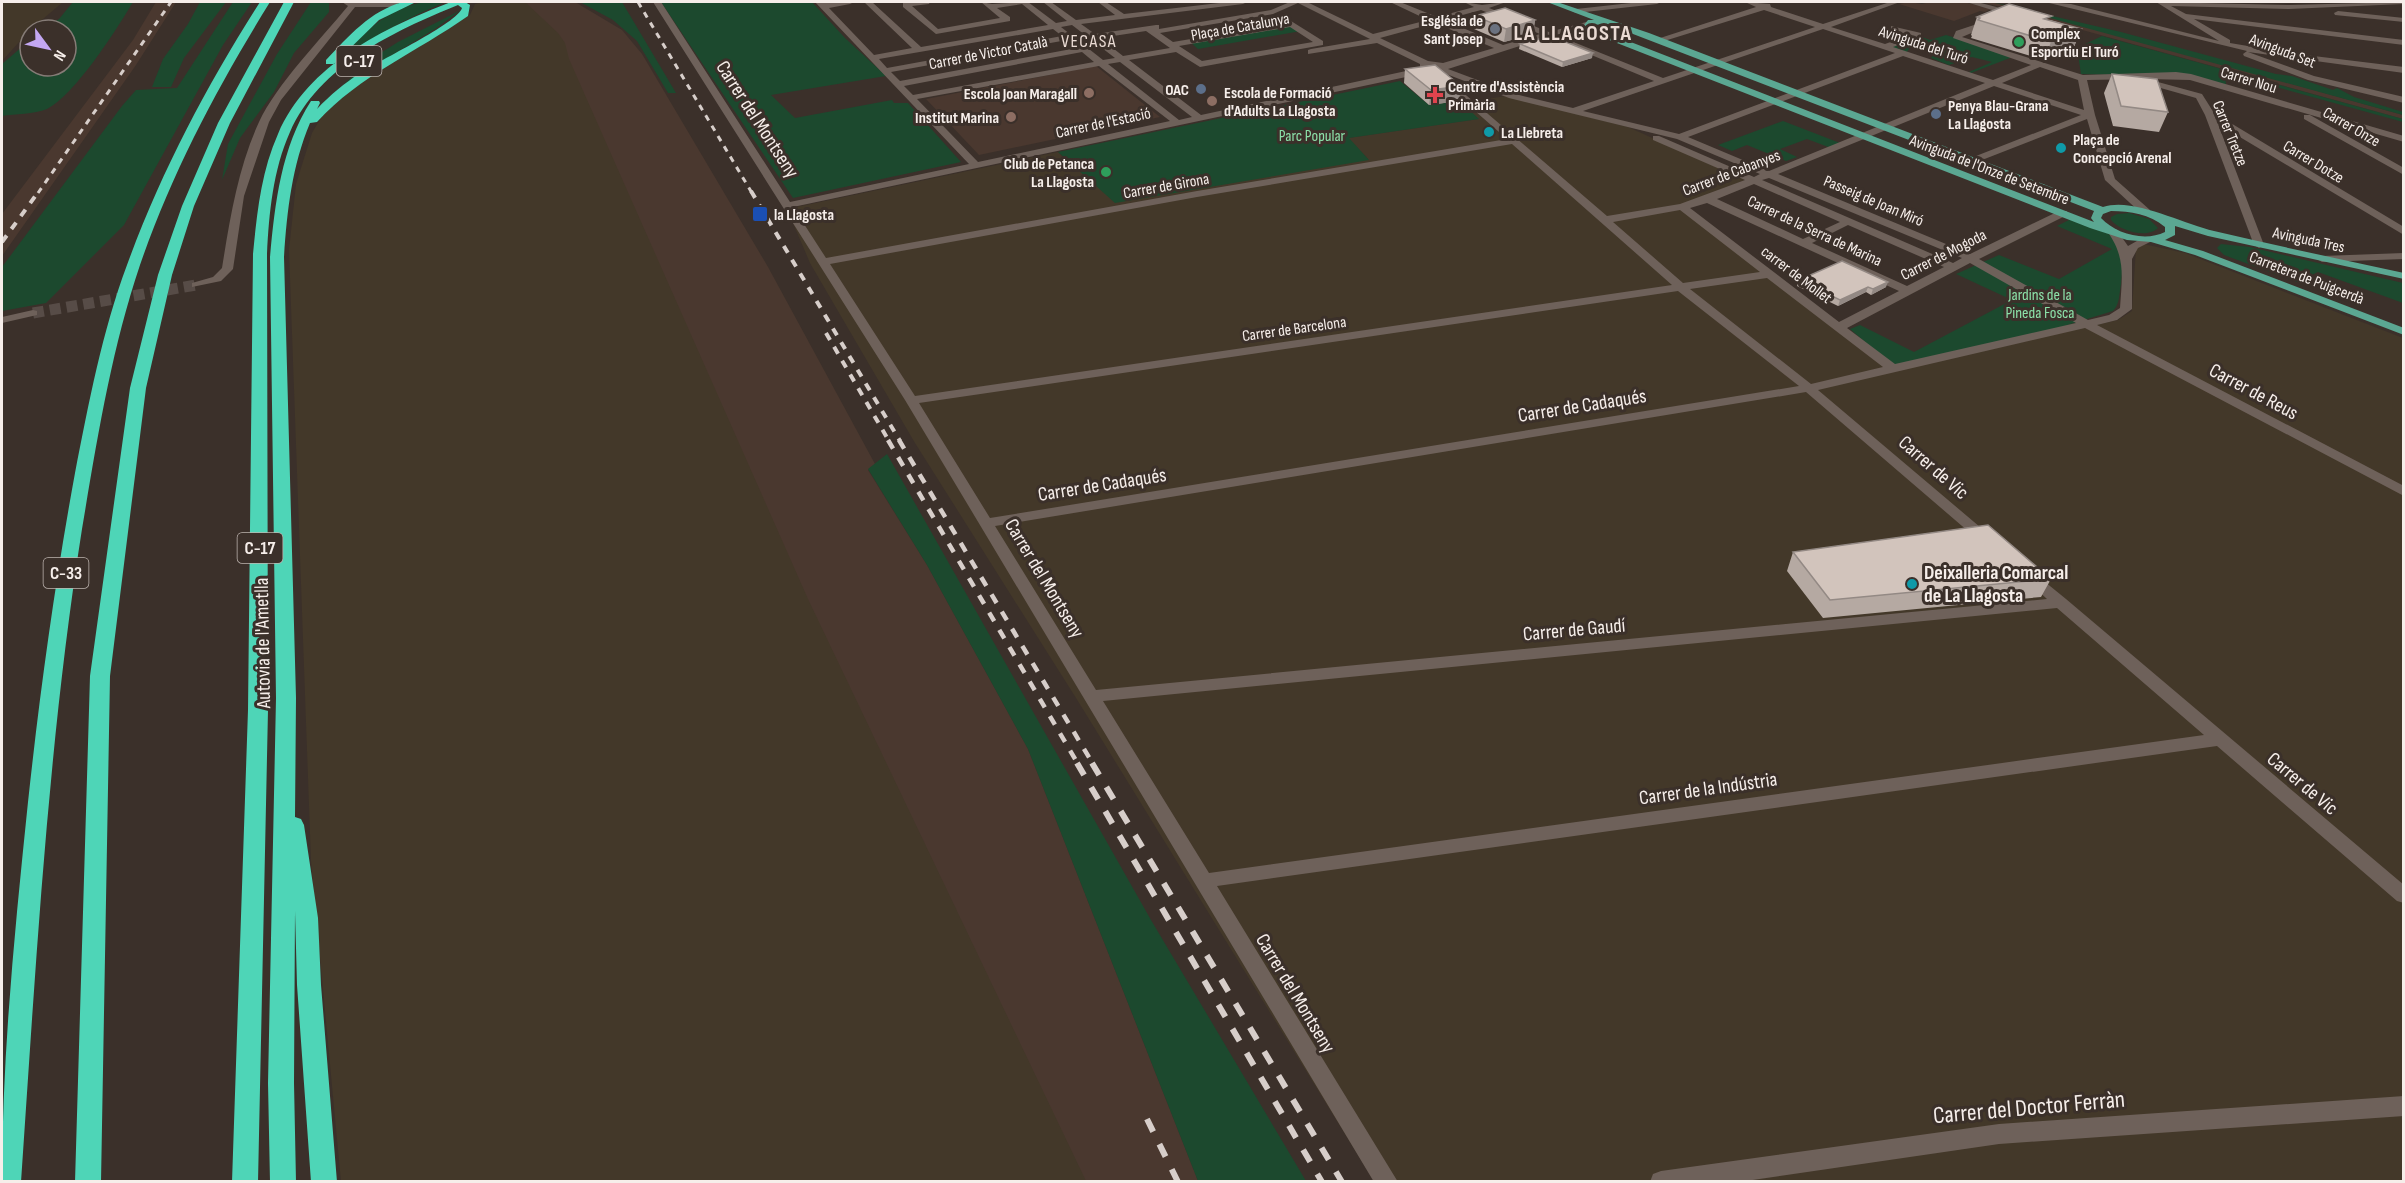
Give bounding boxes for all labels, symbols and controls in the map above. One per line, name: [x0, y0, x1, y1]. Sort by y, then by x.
street label: Plaça de Catalunya: [1190, 9, 1291, 45]
place label: Església de Sant Josep: [1421, 12, 1483, 49]
north arrow: [18, 18, 78, 78]
district label: LA LLAGOSTA: [1514, 20, 1632, 47]
marker: Església de Sant Josep: [1488, 22, 1502, 36]
street label: Avinguda del Turó: [1876, 22, 1971, 69]
place label: Complex Esportiu El Turó: [2031, 25, 2119, 62]
street label: Avinguda Set: [2246, 30, 2318, 73]
district label: VECASA: [1061, 31, 1117, 52]
street label: Carrer de Victor Català: [927, 33, 1049, 74]
marker: Complex Esportiu El Turó: [2012, 35, 2026, 49]
road number: C-17: [336, 46, 382, 76]
text: N: [49, 47, 70, 64]
street label: Carrer del Montseny: [710, 57, 804, 183]
street label: Carrer Nou: [2218, 63, 2279, 98]
place label: Centre d'Assistència Primària: [1448, 78, 1564, 115]
place label: OAC: [1165, 81, 1189, 100]
marker: OAC: [1194, 82, 1208, 96]
place label: Escola de Formació d'Adults La Llagosta: [1224, 84, 1336, 121]
place label: Escola Joan Maragall: [964, 85, 1077, 104]
marker: Escola Joan Maragall: [1082, 86, 1096, 100]
marker: Centre d'Assistència Primària: [1426, 86, 1444, 104]
marker: Escola de Formació d'Adults La Llagosta: [1205, 94, 1219, 108]
place label: Penya Blau-Grana La Llagosta: [1948, 97, 2048, 134]
street label: Carrer Tretze: [2208, 98, 2251, 169]
street label: Carrer Onze: [2319, 103, 2383, 151]
street label: Carrer de l'Estació: [1054, 104, 1153, 143]
marker: Penya Blau-Grana La Llagosta: [1929, 107, 1943, 121]
place label: Institut Marina: [915, 109, 999, 128]
marker: Institut Marina: [1004, 110, 1018, 124]
place label: La Llebreta: [1501, 124, 1563, 143]
marker: La Llebreta: [1482, 125, 1496, 139]
park label: Parc Popular: [1279, 127, 1346, 146]
street label: Avinguda de l'Onze de Setembre: [1906, 131, 2072, 210]
place label: Plaça de Concepció Arenal: [2073, 131, 2171, 168]
street label: Carrer Dotze: [2279, 137, 2347, 188]
marker: Plaça de Concepció Arenal: [2054, 141, 2068, 155]
street label: Carrer de Cabanyes: [1680, 146, 1783, 201]
place label: Club de Petanca La Llagosta: [1004, 155, 1094, 192]
marker: Club de Petanca La Llagosta: [1099, 165, 1113, 179]
street label: Carrer de Girona: [1122, 170, 1211, 203]
street label: Passeig de Joan Miró: [1820, 172, 1926, 231]
street label: Carrer de la Serra de Marina: [1744, 192, 1885, 271]
marker: la Llagosta: [751, 205, 769, 223]
place label: la Llagosta: [774, 206, 834, 225]
street label: Avinguda Tres: [2270, 223, 2347, 257]
street label: Carrer de Mogoda: [1898, 226, 1990, 285]
street label: carrer de Mollet: [1757, 242, 1835, 308]
street label: Carretera de Puigcerdà: [2246, 248, 2367, 309]
park label: Jardins de la Pineda Fosca: [2006, 286, 2074, 323]
street label: Carrer de Barcelona: [1241, 313, 1347, 346]
street label: Carrer de Reus: [2205, 358, 2302, 425]
street label: Carrer de Cadaqués: [1516, 384, 1648, 428]
street label: Carrer de Vic: [1893, 431, 1973, 505]
street label: Carrer de Cadaqués: [1036, 463, 1168, 507]
street label: Carrer del Montseny: [999, 515, 1089, 643]
road number: C-17: [238, 533, 282, 563]
road number: C-33: [44, 558, 88, 588]
place label: Deixalleria Comarcal de La Llagosta: [1924, 561, 2068, 608]
street label: Autovia de l'Ametlla: [250, 577, 276, 710]
marker: Deixalleria Comarcal de La Llagosta: [1905, 577, 1919, 591]
street label: Carrer de Gaudí: [1522, 614, 1627, 646]
street label: Carrer de Vic: [2262, 747, 2343, 820]
street label: Carrer de la Indústria: [1638, 767, 1779, 811]
street label: Carrer del Montseny: [1250, 930, 1340, 1058]
street label: Carrer del Doctor Ferràn: [1932, 1085, 2126, 1130]

